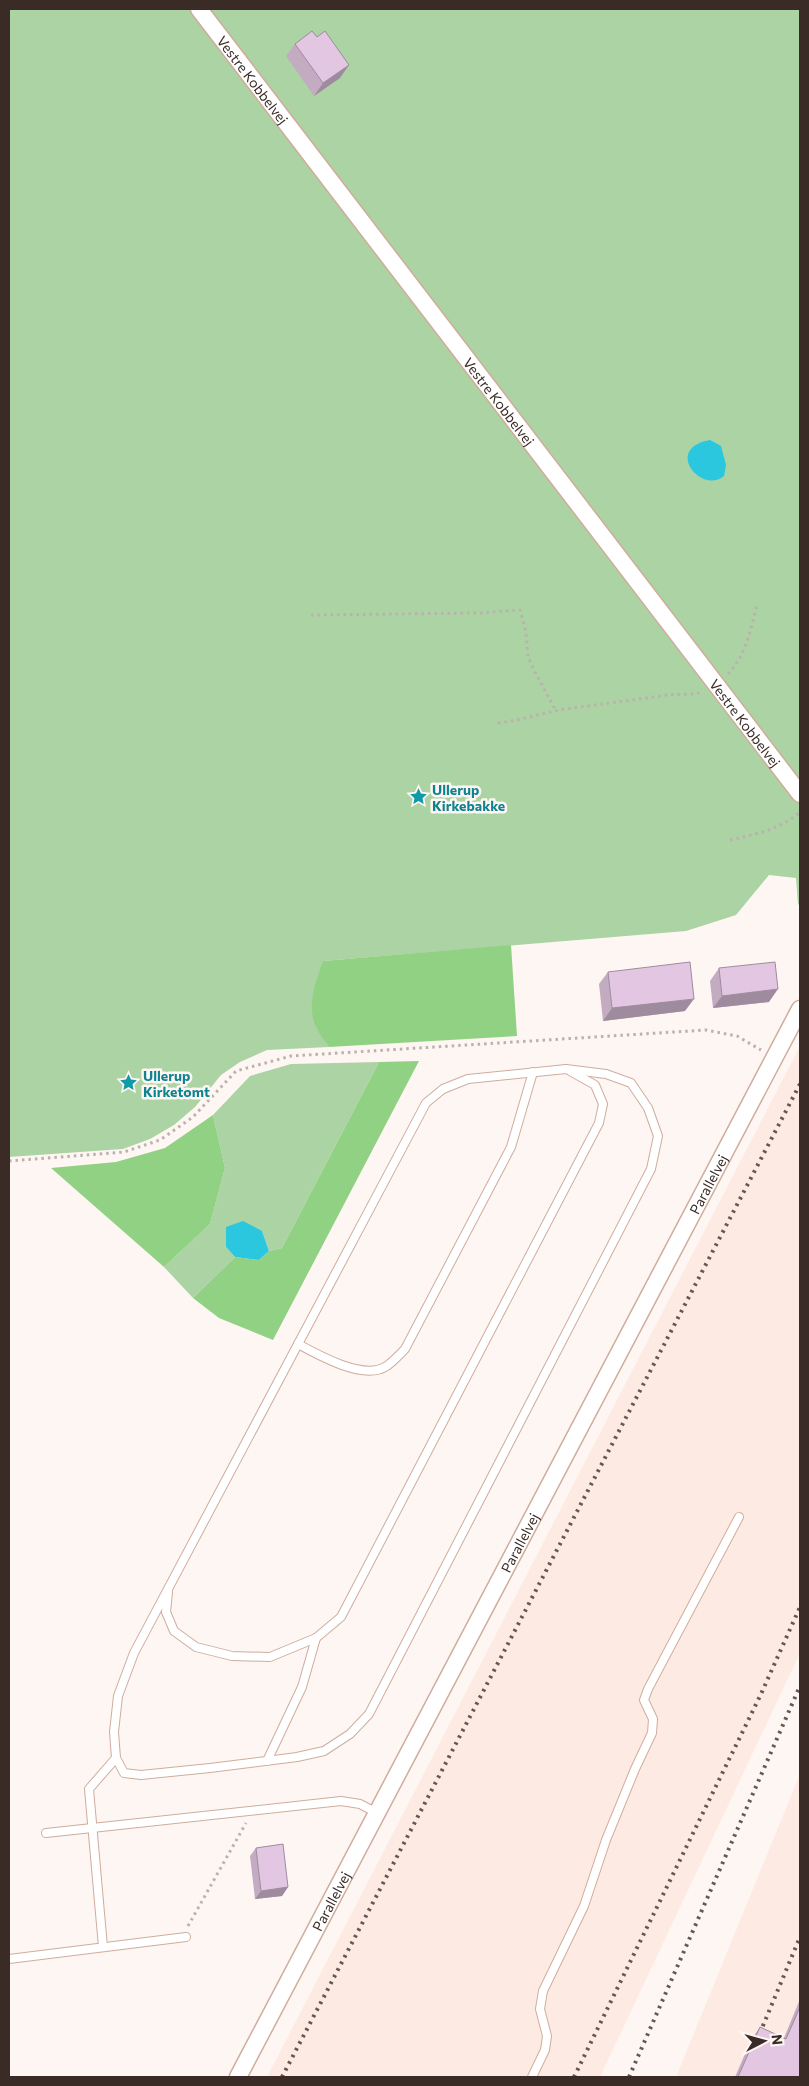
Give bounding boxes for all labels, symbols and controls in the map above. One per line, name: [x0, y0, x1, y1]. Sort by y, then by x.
street label: Vestre Kobbelvej: [214, 32, 292, 127]
street label: Vestre Kobbelvej: [460, 354, 538, 449]
street label: Vestre Kobbelvej: [706, 675, 785, 770]
place label: Ullerup Kirkebakke: [432, 781, 505, 814]
place icon: Ullerup Kirkebakke: [408, 787, 428, 807]
place label: Ullerup Kirketomt: [143, 1067, 210, 1100]
place icon: Ullerup Kirketomt: [119, 1073, 139, 1093]
street label: Parallelvej: [685, 1151, 731, 1217]
street label: Parallelvej: [497, 1510, 542, 1575]
street label: Parallelvej: [308, 1868, 353, 1934]
north arrow: [739, 2016, 789, 2066]
text: N: [768, 2033, 786, 2046]

